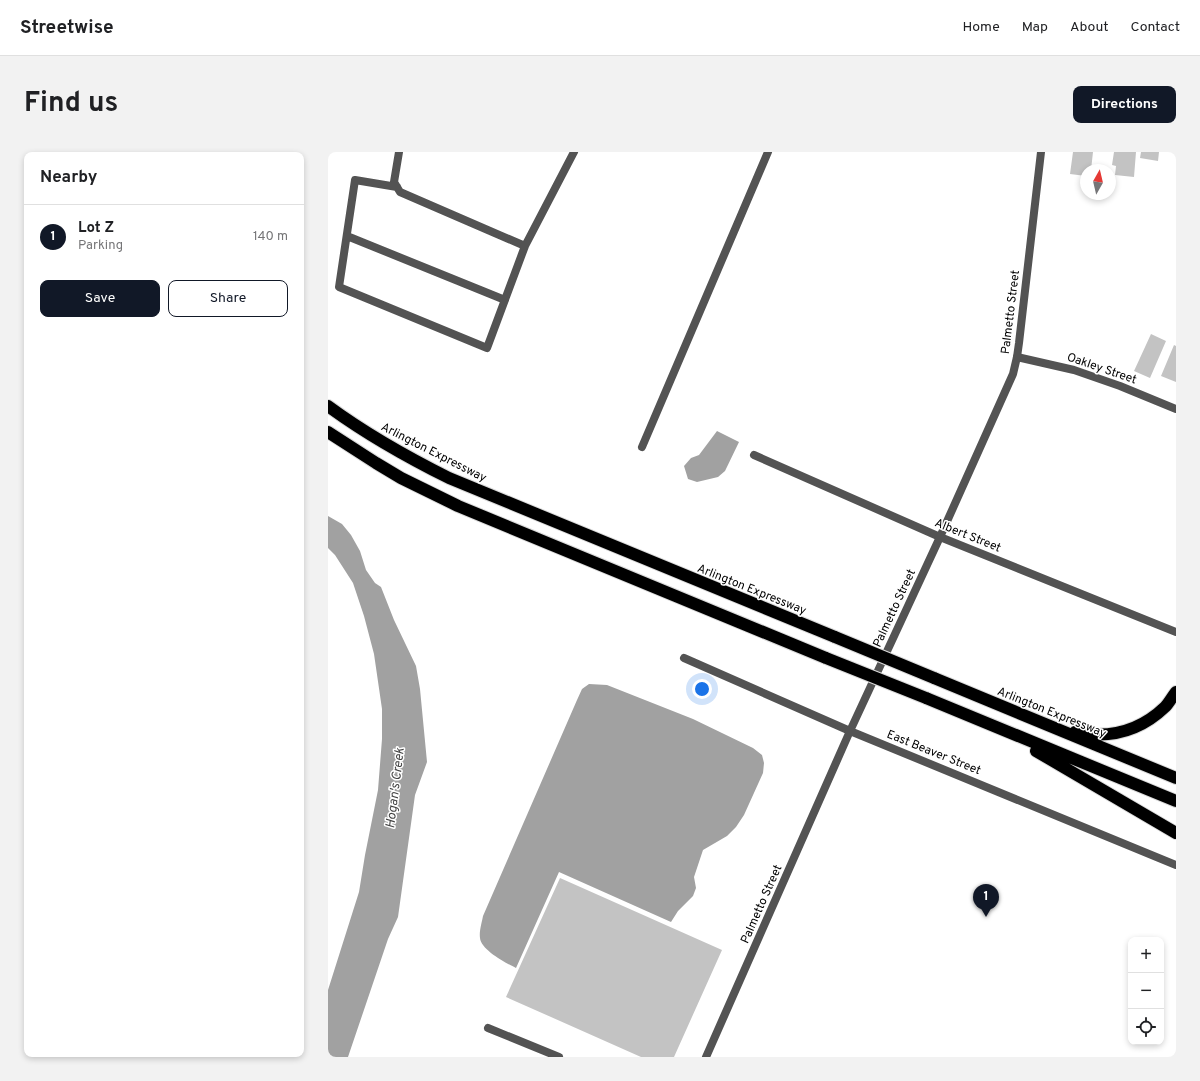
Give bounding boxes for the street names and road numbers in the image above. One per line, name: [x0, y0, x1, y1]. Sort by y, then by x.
street label: Palmetto Street: [998, 269, 1024, 355]
street label: Oakley Street: [1065, 350, 1139, 388]
street label: Arlington Expressway: [378, 419, 489, 486]
street label: Albert Street: [932, 515, 1003, 556]
street label: Arlington Expressway: [695, 561, 809, 619]
street label: Palmetto Street: [870, 567, 920, 650]
street label: Arlington Expressway: [995, 684, 1109, 742]
street label: East Beaver Street: [884, 727, 983, 779]
street label: Palmetto Street: [737, 862, 786, 946]

